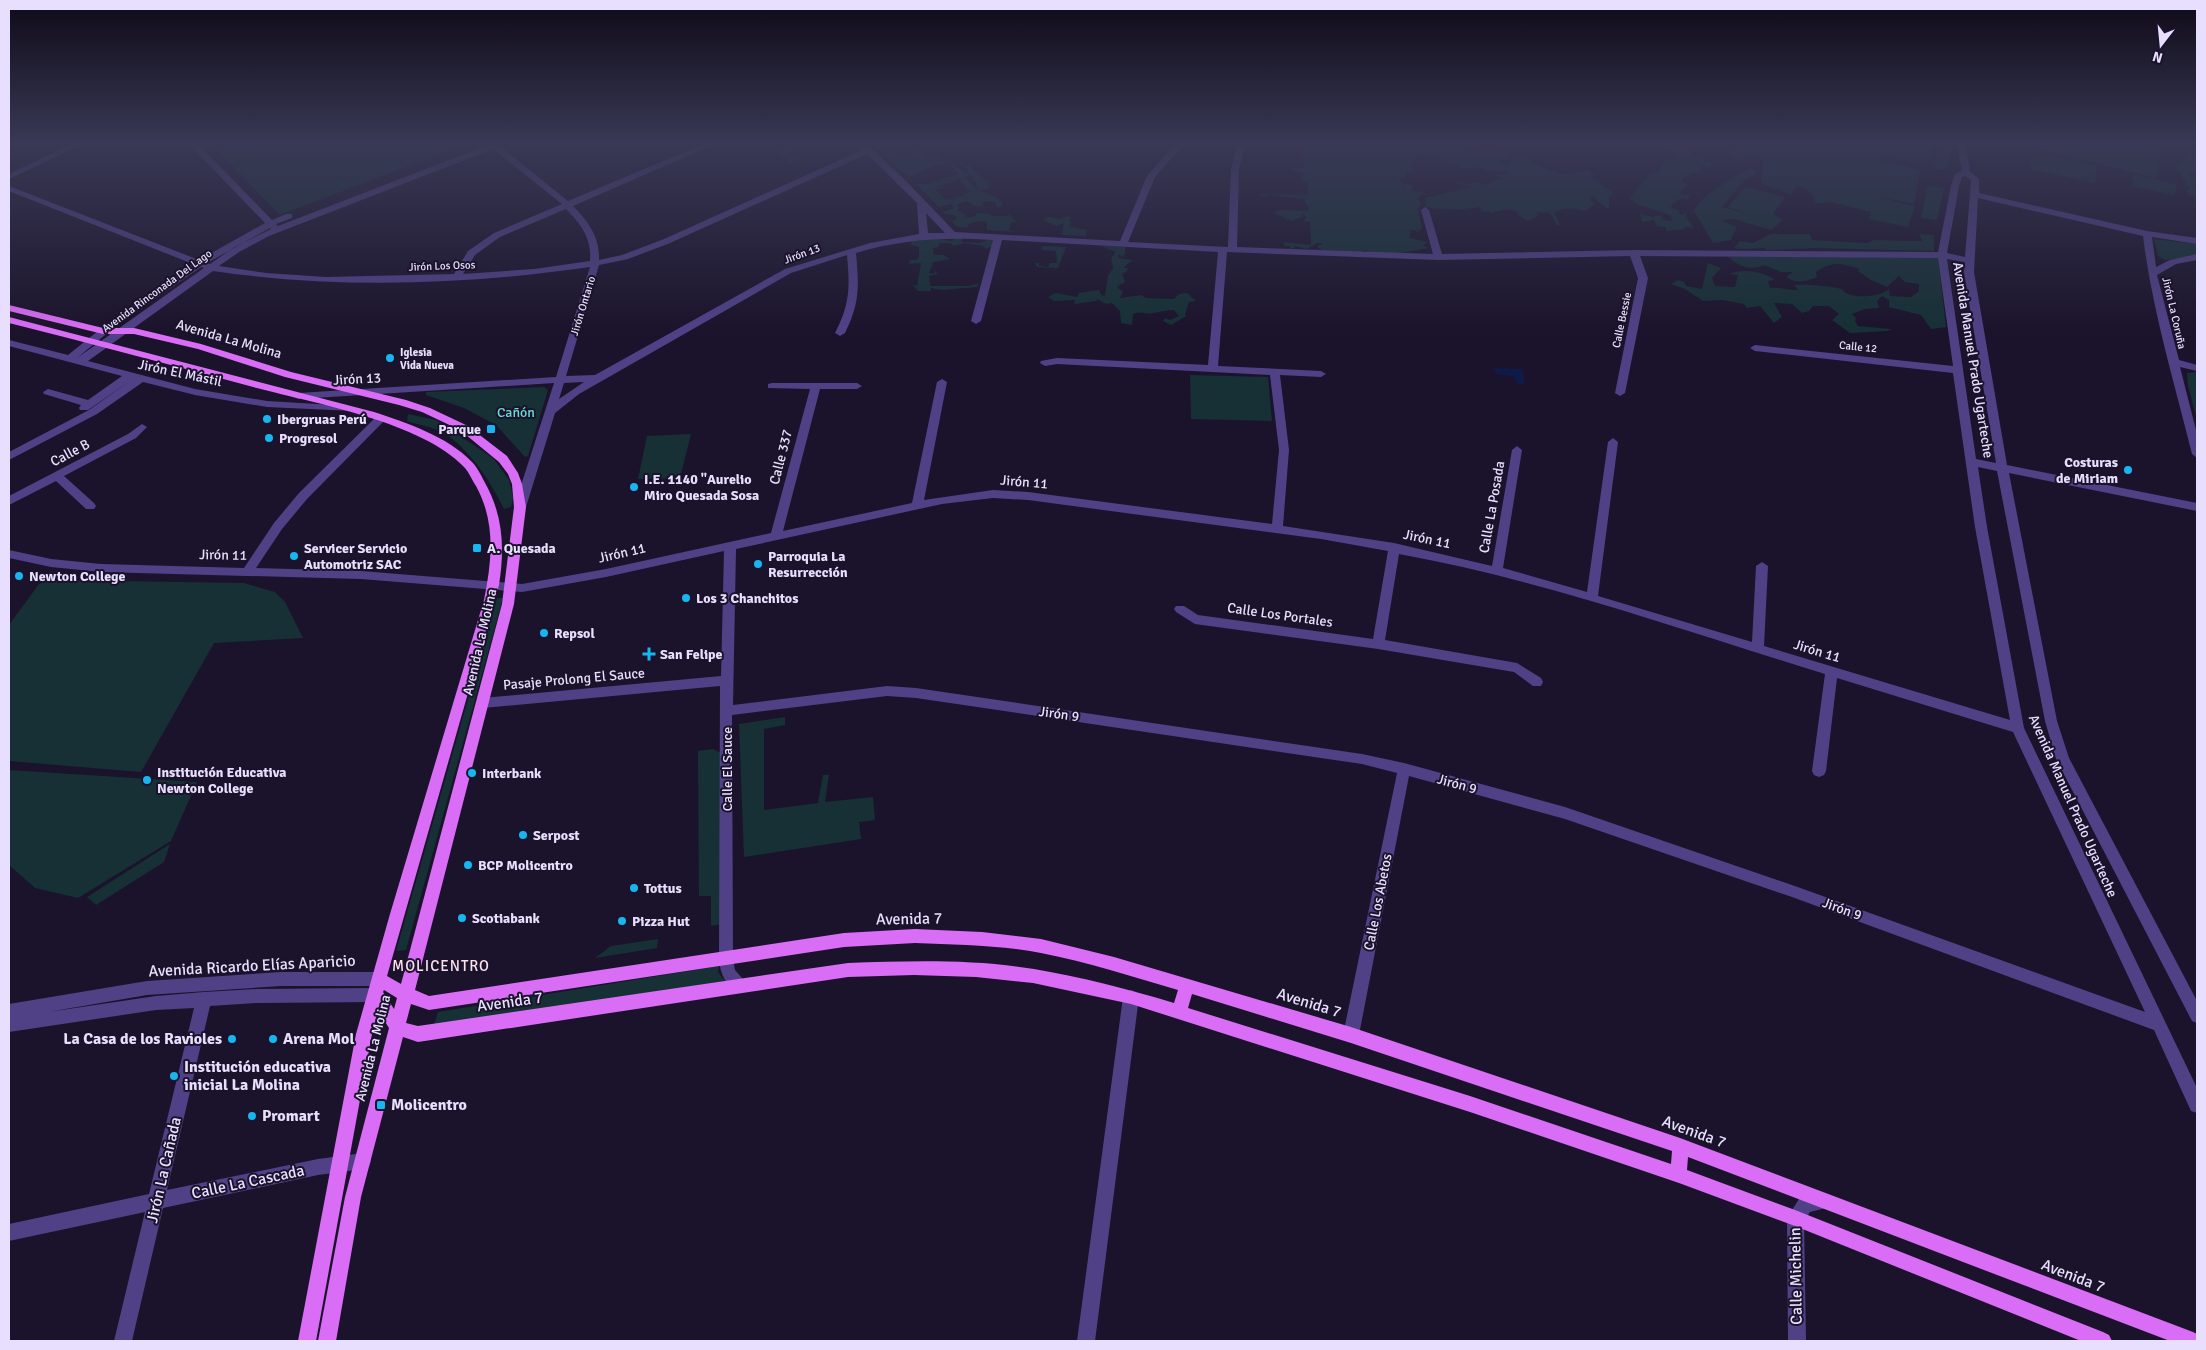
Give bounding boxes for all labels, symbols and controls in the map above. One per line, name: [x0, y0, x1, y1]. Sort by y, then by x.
north arrow: [2136, 20, 2186, 70]
text: N: [2151, 48, 2165, 67]
street label: Jirón 13: [782, 241, 822, 267]
street label: Avenida Rinconada Del Lago: [100, 247, 215, 335]
street label: Jirón Los Osos: [408, 258, 476, 274]
street label: Avenida Manuel Prado Ugarteche: [1949, 261, 1997, 459]
street label: Jirón Ontario: [568, 274, 598, 337]
street label: Jirón La Coruña: [2159, 276, 2189, 351]
street label: Calle Bessie: [1610, 291, 1634, 349]
street label: Avenida La Molina: [174, 316, 284, 362]
street label: Calle 12: [1838, 339, 1878, 355]
place label: Iglesia Vida Nueva: [400, 346, 454, 372]
marker: Iglesia Vida Nueva: [384, 352, 396, 364]
street label: Jirón El Mástil: [136, 356, 224, 390]
street label: Jirón 13: [333, 369, 381, 389]
park label: Cañón: [497, 404, 535, 421]
place label: Ibergruas Perú: [277, 411, 367, 428]
marker: Ibergruas Perú: [261, 413, 273, 425]
place label: Parque: [438, 421, 481, 438]
marker: Parque: [485, 423, 497, 435]
street label: Calle 337: [766, 428, 796, 486]
place label: Progresol: [279, 430, 338, 447]
marker: Progresol: [263, 432, 275, 444]
street label: Calle B: [47, 436, 93, 470]
place label: Costuras de Miriam: [2056, 454, 2118, 487]
street label: Calle La Posada: [1476, 460, 1508, 554]
marker: Costuras de Miriam: [2122, 464, 2134, 476]
place label: I.E. 1140 "Aurelio Miro Quesada Sosa: [644, 471, 759, 504]
street label: Jirón 11: [999, 471, 1049, 493]
marker: I.E. 1140 "Aurelio Miro Quesada Sosa: [628, 481, 640, 493]
street label: Jirón 11: [1402, 526, 1452, 552]
street label: Jirón 11: [597, 539, 647, 567]
place label: Servicer Servicio Automotriz SAC: [304, 540, 407, 573]
place label: A. Quesada: [487, 540, 556, 557]
marker: A. Quesada: [471, 542, 483, 554]
street label: Jirón 11: [199, 546, 247, 564]
place label: Parroquia La Resurrección: [768, 548, 848, 581]
marker: Servicer Servicio Automotriz SAC: [288, 550, 300, 562]
marker: Parroquia La Resurrección: [752, 558, 764, 570]
place label: Newton College: [29, 568, 126, 585]
marker: Newton College: [13, 570, 25, 582]
street label: Avenida La Molina: [459, 587, 501, 697]
place label: Los 3 Chanchitos: [696, 590, 798, 607]
marker: Los 3 Chanchitos: [680, 592, 692, 604]
street label: Calle Los Portales: [1226, 599, 1334, 631]
place label: Repsol: [554, 625, 595, 642]
marker: Repsol: [538, 627, 550, 639]
street label: Jirón 11: [1792, 636, 1842, 666]
place label: San Felipe: [660, 646, 723, 663]
marker: San Felipe: [642, 647, 656, 661]
street label: Pasaje Prolong El Sauce: [502, 664, 646, 694]
street label: Jirón 9: [1038, 703, 1080, 725]
street label: Avenida Manuel Prado Ugarteche: [2025, 712, 2121, 900]
street label: Calle El Sauce: [719, 727, 736, 811]
place label: Institución Educativa Newton College: [157, 764, 287, 797]
place label: Interbank: [482, 765, 542, 782]
marker: Interbank: [466, 767, 478, 779]
street label: Jirón 9: [1435, 771, 1479, 797]
marker: Institución Educativa Newton College: [141, 774, 153, 786]
place label: Serpost: [533, 827, 580, 844]
marker: Serpost: [517, 829, 529, 841]
street label: Calle Los Abetos: [1360, 852, 1396, 952]
place label: BCP Molicentro: [478, 857, 573, 874]
marker: BCP Molicentro: [462, 859, 474, 871]
place label: Tottus: [644, 880, 682, 897]
marker: Tottus: [628, 882, 640, 894]
street label: Jirón 9: [1820, 894, 1864, 924]
street label: Avenida 7: [876, 908, 942, 930]
place label: Scotiabank: [472, 910, 541, 927]
marker: Scotiabank: [456, 912, 468, 924]
place label: Pizza Hut: [632, 913, 691, 930]
marker: Pizza Hut: [616, 915, 628, 927]
street label: Avenida Ricardo Elías Aparicio: [148, 951, 356, 981]
district label: MOLICENTRO: [392, 957, 490, 975]
street label: Avenida 7: [1274, 984, 1344, 1022]
street label: Avenida 7: [476, 987, 544, 1017]
street label: Avenida La Molina: [352, 993, 394, 1103]
place label: La Casa de los Ravioles: [63, 1029, 222, 1049]
place label: Arena Mol: [283, 1029, 354, 1049]
marker: La Casa de los Ravioles: [226, 1033, 238, 1045]
marker: Arena Mol: [267, 1033, 279, 1045]
place label: Institución educativa inicial La Molina: [184, 1057, 331, 1095]
marker: Institución educativa inicial La Molina: [168, 1070, 180, 1082]
place label: Molicentro: [391, 1095, 467, 1115]
marker: Molicentro: [375, 1099, 387, 1111]
place label: Promart: [262, 1106, 320, 1126]
marker: Promart: [246, 1110, 258, 1122]
street label: Avenida 7: [1659, 1111, 1729, 1153]
street label: Jirón La Cañada: [142, 1115, 186, 1225]
street label: Calle La Cascada: [190, 1160, 306, 1204]
street label: Calle Michelin: [1785, 1227, 1807, 1325]
street label: Avenida 7: [2038, 1255, 2108, 1297]

